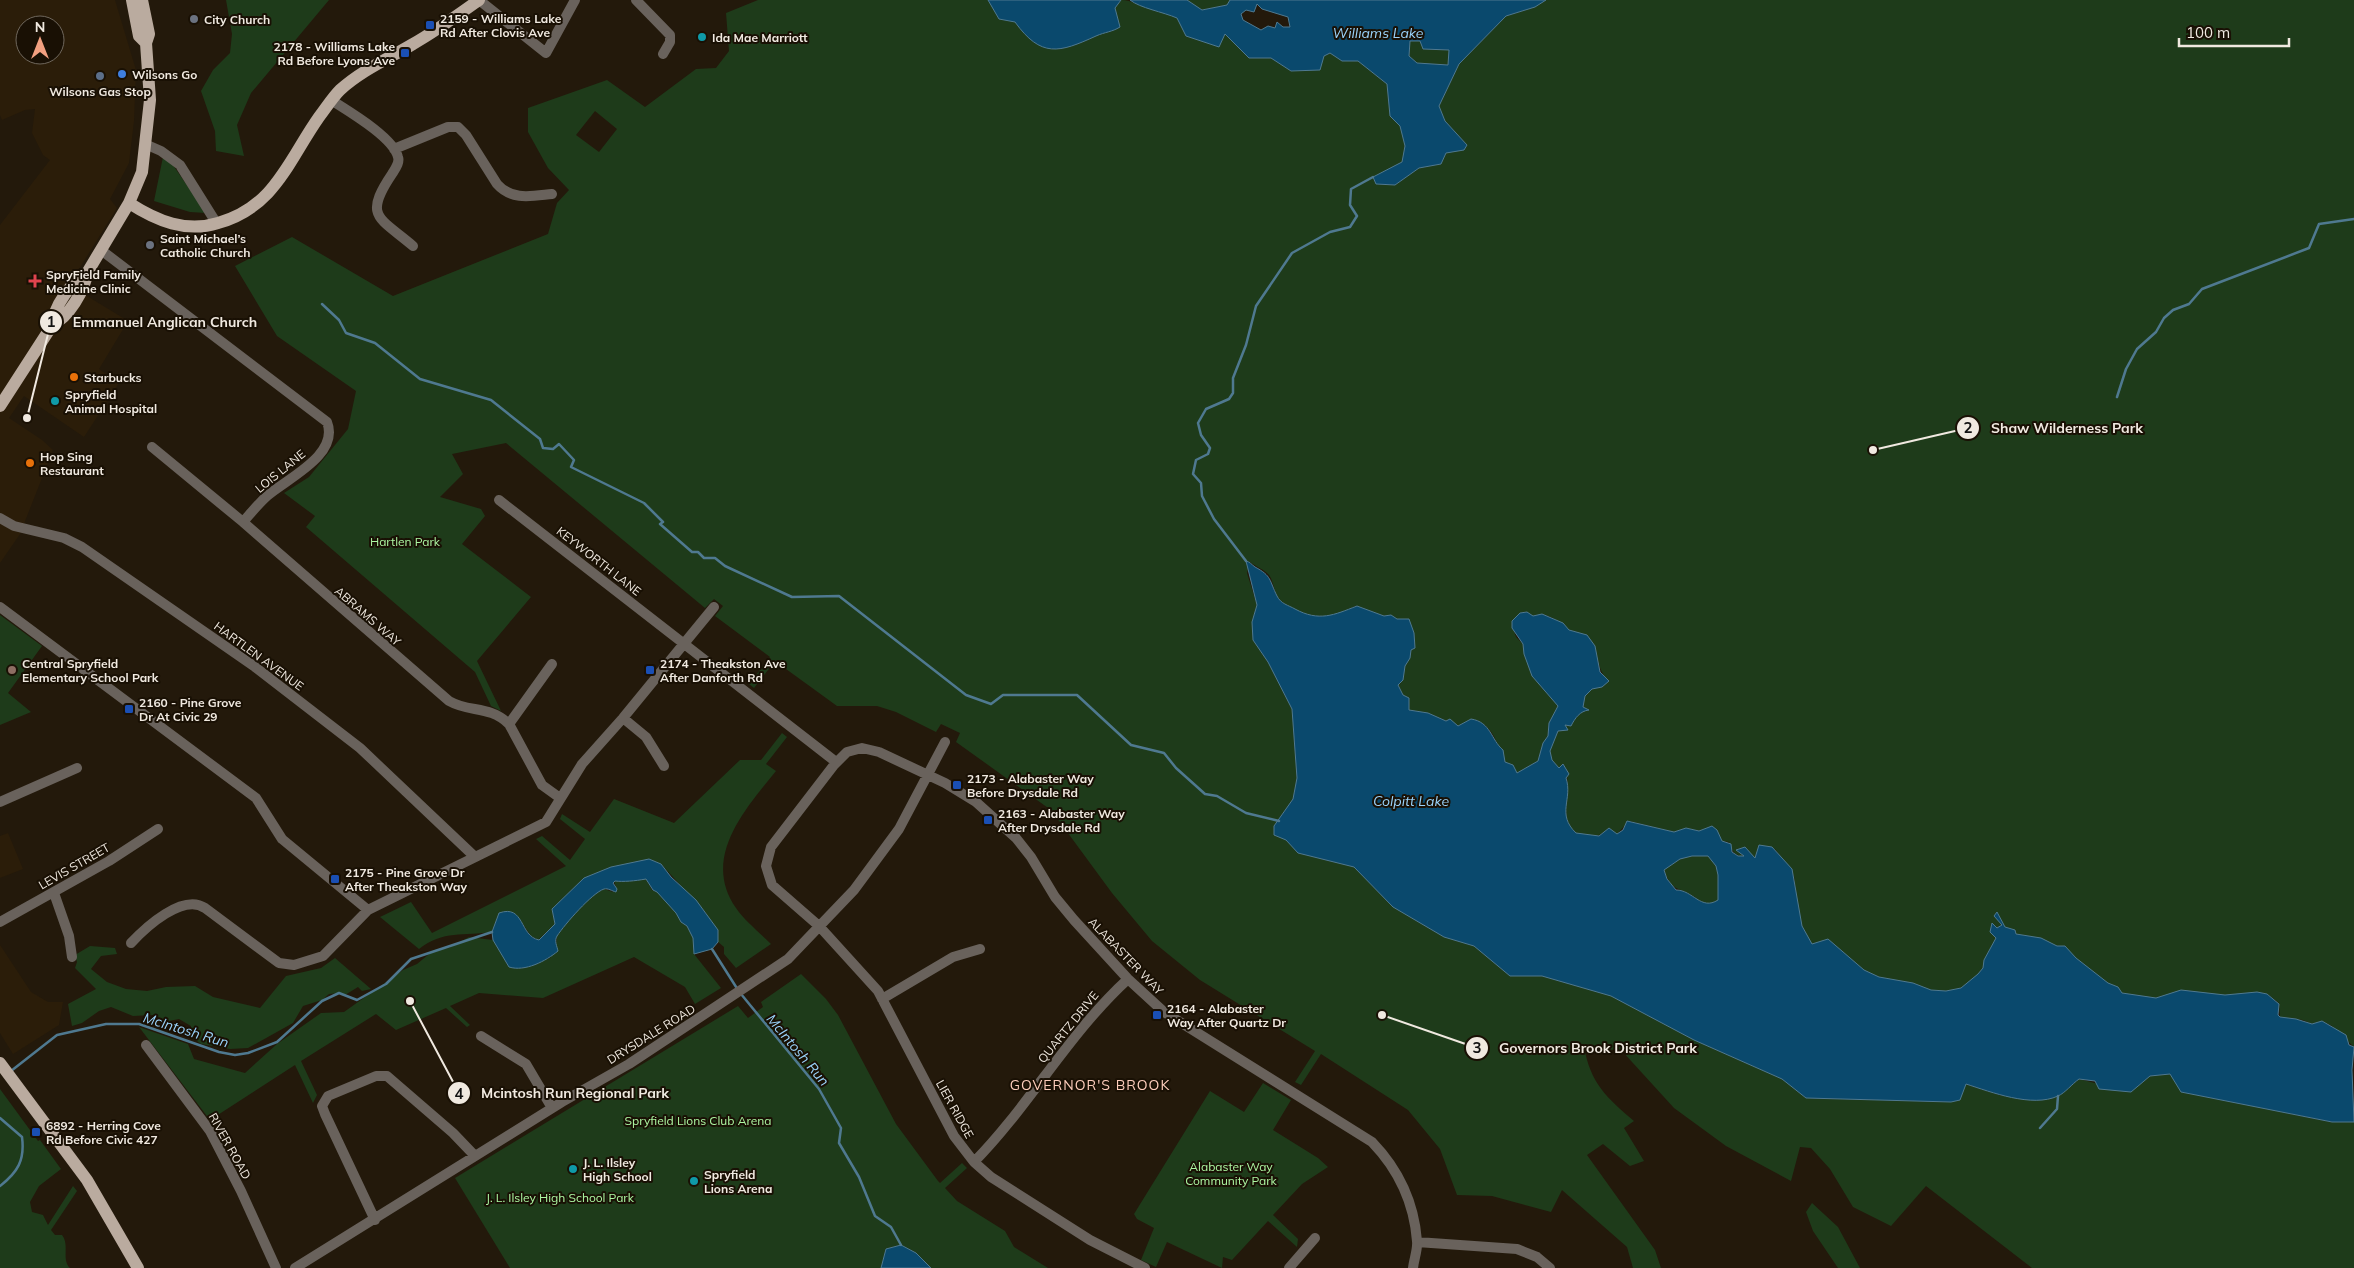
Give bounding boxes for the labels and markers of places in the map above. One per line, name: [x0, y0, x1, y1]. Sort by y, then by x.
place label: 2159 - Williams Lake Rd After Clovis Ave: [440, 11, 562, 40]
place label: City Church: [204, 12, 270, 27]
marker: City Church: [188, 13, 200, 25]
marker: 2159 - Williams Lake Rd After Clovis Ave: [424, 19, 436, 31]
place label: Ida Mae Marriott: [712, 30, 808, 45]
marker: Ida Mae Marriott: [696, 31, 708, 43]
place label: 2178 - Williams Lake Rd Before Lyons Ave: [274, 39, 395, 68]
marker: 2178 - Williams Lake Rd Before Lyons Ave: [399, 47, 411, 59]
place label: Wilsons Go: [132, 67, 197, 82]
marker: Wilsons Go: [116, 68, 128, 80]
marker: Wilsons Gas Stop: [94, 70, 106, 82]
place label: Wilsons Gas Stop: [49, 84, 151, 99]
place label: Saint Michael’s Catholic Church: [160, 231, 250, 260]
marker: Saint Michael’s Catholic Church: [144, 239, 156, 251]
place label: SpryField Family Medicine Clinic: [46, 267, 141, 296]
marker: SpryField Family Medicine Clinic: [28, 274, 42, 288]
callout: Emmanuel Anglican Church: [38, 307, 267, 336]
place label: Starbucks: [84, 370, 142, 385]
marker: Starbucks: [68, 371, 80, 383]
place label: Spryfield Animal Hospital: [65, 387, 157, 416]
marker: Spryfield Animal Hospital: [49, 395, 61, 407]
callout: Shaw Wilderness Park: [1956, 414, 2153, 443]
place label: Hop Sing Restaurant: [40, 449, 104, 478]
marker: Hop Sing Restaurant: [24, 457, 36, 469]
place label: Central Spryfield Elementary School Park: [22, 656, 159, 685]
place label: 2174 - Theakston Ave After Danforth Rd: [660, 656, 786, 685]
marker: Central Spryfield Elementary School Park: [6, 664, 18, 676]
marker: 2174 - Theakston Ave After Danforth Rd: [644, 664, 656, 676]
place label: 2160 - Pine Grove Dr At Civic 29: [139, 695, 242, 724]
marker: 2160 - Pine Grove Dr At Civic 29: [123, 703, 135, 715]
place label: 2173 - Alabaster Way Before Drysdale Rd: [967, 771, 1094, 800]
marker: 2173 - Alabaster Way Before Drysdale Rd: [951, 779, 963, 791]
place label: 2163 - Alabaster Way After Drysdale Rd: [998, 806, 1125, 835]
marker: 2163 - Alabaster Way After Drysdale Rd: [982, 814, 994, 826]
place label: 2175 - Pine Grove Dr After Theakston Way: [345, 865, 467, 894]
marker: 2175 - Pine Grove Dr After Theakston Way: [329, 873, 341, 885]
place label: 2164 - Alabaster Way After Quartz Dr: [1167, 1001, 1286, 1030]
marker: 2164 - Alabaster Way After Quartz Dr: [1151, 1009, 1163, 1021]
callout: Governors Brook District Park: [1464, 1033, 1708, 1062]
callout: Mcintosh Run Regional Park: [446, 1079, 679, 1108]
place label: 6892 - Herring Cove Rd Before Civic 427: [46, 1118, 161, 1147]
marker: 6892 - Herring Cove Rd Before Civic 427: [30, 1126, 42, 1138]
place label: J. L. Ilsley High School: [583, 1155, 652, 1184]
marker: J. L. Ilsley High School: [567, 1163, 579, 1175]
place label: Spryfield Lions Arena: [704, 1167, 772, 1196]
marker: Spryfield Lions Arena: [688, 1175, 700, 1187]

